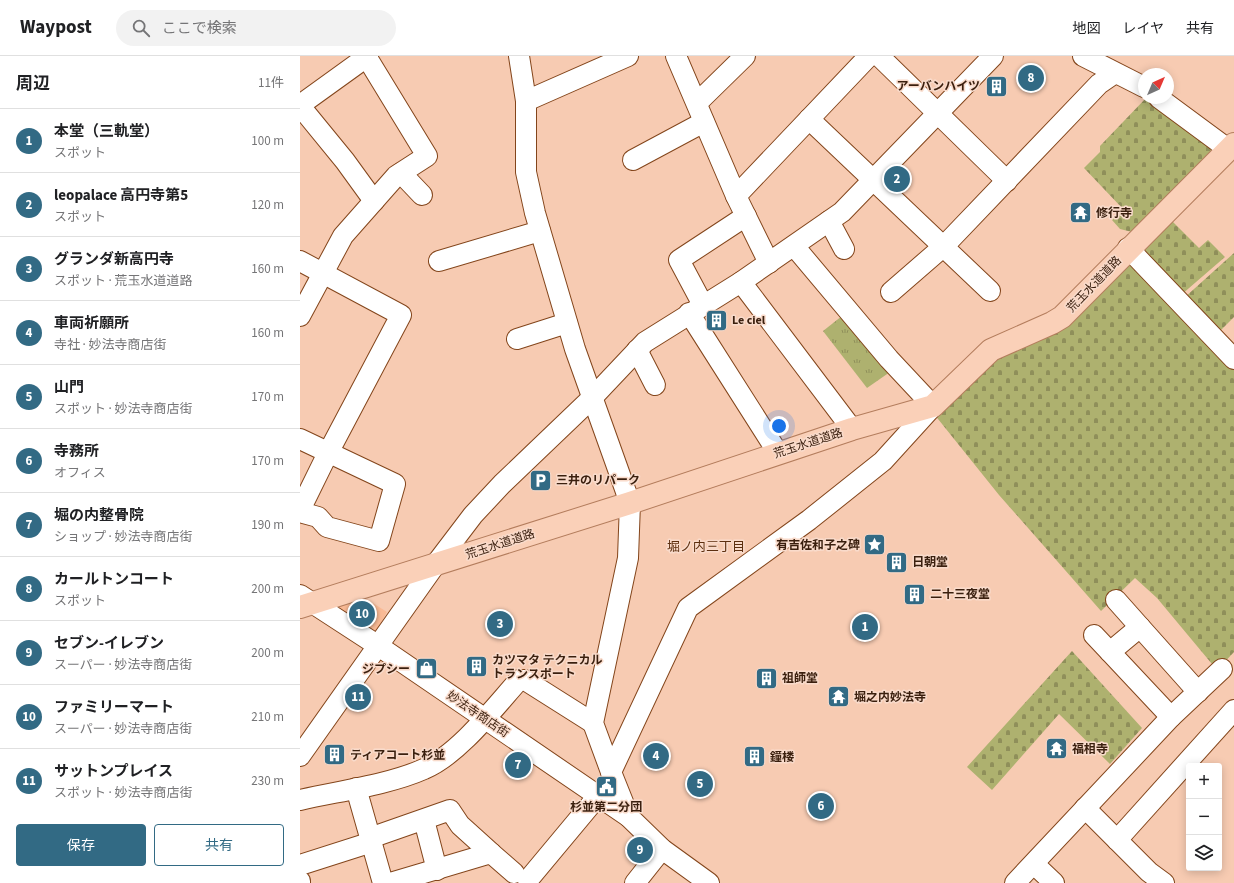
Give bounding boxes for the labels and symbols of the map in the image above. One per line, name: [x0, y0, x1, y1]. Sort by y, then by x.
pin: 8: [1018, 63, 1044, 93]
north arrow: [1138, 68, 1174, 104]
building icon: アーバンハイツ: [983, 73, 1009, 99]
place label: アーバンハイツ: [896, 78, 980, 95]
pin: 2: [884, 164, 910, 194]
temple icon: 修行寺: [1068, 200, 1094, 226]
place label: 修行寺: [1096, 205, 1132, 222]
street label: 荒玉水道道路: [1063, 253, 1125, 316]
building icon: Le ciel: [703, 307, 729, 333]
place label: Le ciel: [732, 312, 766, 329]
your location: [769, 416, 789, 436]
street label: 荒玉水道道路: [771, 424, 845, 463]
parking icon: 三井のリパーク: [527, 467, 553, 493]
place label: 三井のリパーク: [556, 472, 640, 489]
street label: 荒玉水道道路: [463, 525, 537, 564]
place icon: 有吉佐和子之碑: [862, 532, 888, 558]
place label: 有吉佐和子之碑: [776, 537, 860, 554]
district label: 堀ノ内三丁目: [667, 538, 745, 556]
building icon: 日朝堂: [883, 549, 909, 575]
place label: 日朝堂: [912, 554, 948, 571]
building icon: 二十三夜堂: [901, 581, 927, 607]
place label: 二十三夜堂: [930, 586, 990, 603]
pin: 10: [349, 599, 375, 629]
pin: 3: [487, 609, 513, 639]
pin: 1: [852, 612, 878, 642]
place label: カツマタ テクニカル トランスポート: [492, 652, 602, 683]
building icon: カツマタ テクニカル トランスポート: [464, 654, 490, 680]
shop icon: ジプシー: [413, 656, 439, 682]
place label: ジプシー: [362, 661, 410, 678]
building icon: 祖師堂: [753, 665, 779, 691]
place label: 祖師堂: [782, 670, 818, 687]
pin: 11: [345, 682, 371, 712]
temple icon: 堀之内妙法寺: [825, 684, 851, 710]
street label: 妙法寺商店街: [443, 687, 512, 742]
place label: 堀之内妙法寺: [854, 689, 926, 706]
temple icon: 福相寺: [1043, 736, 1069, 762]
pin: 4: [643, 741, 669, 771]
place label: 福相寺: [1072, 741, 1108, 758]
building icon: ティアコート杉並: [322, 742, 348, 768]
building icon: 鐘楼: [742, 744, 768, 770]
place label: ティアコート杉並: [350, 747, 445, 764]
place label: 鐘楼: [769, 749, 794, 766]
pin: 7: [505, 750, 531, 780]
pin: 5: [687, 769, 713, 799]
public building icon: 杉並第二分団: [593, 773, 619, 799]
pin: 6: [808, 791, 834, 821]
place label: 杉並第二分団: [570, 799, 642, 816]
pin: 9: [627, 835, 653, 865]

